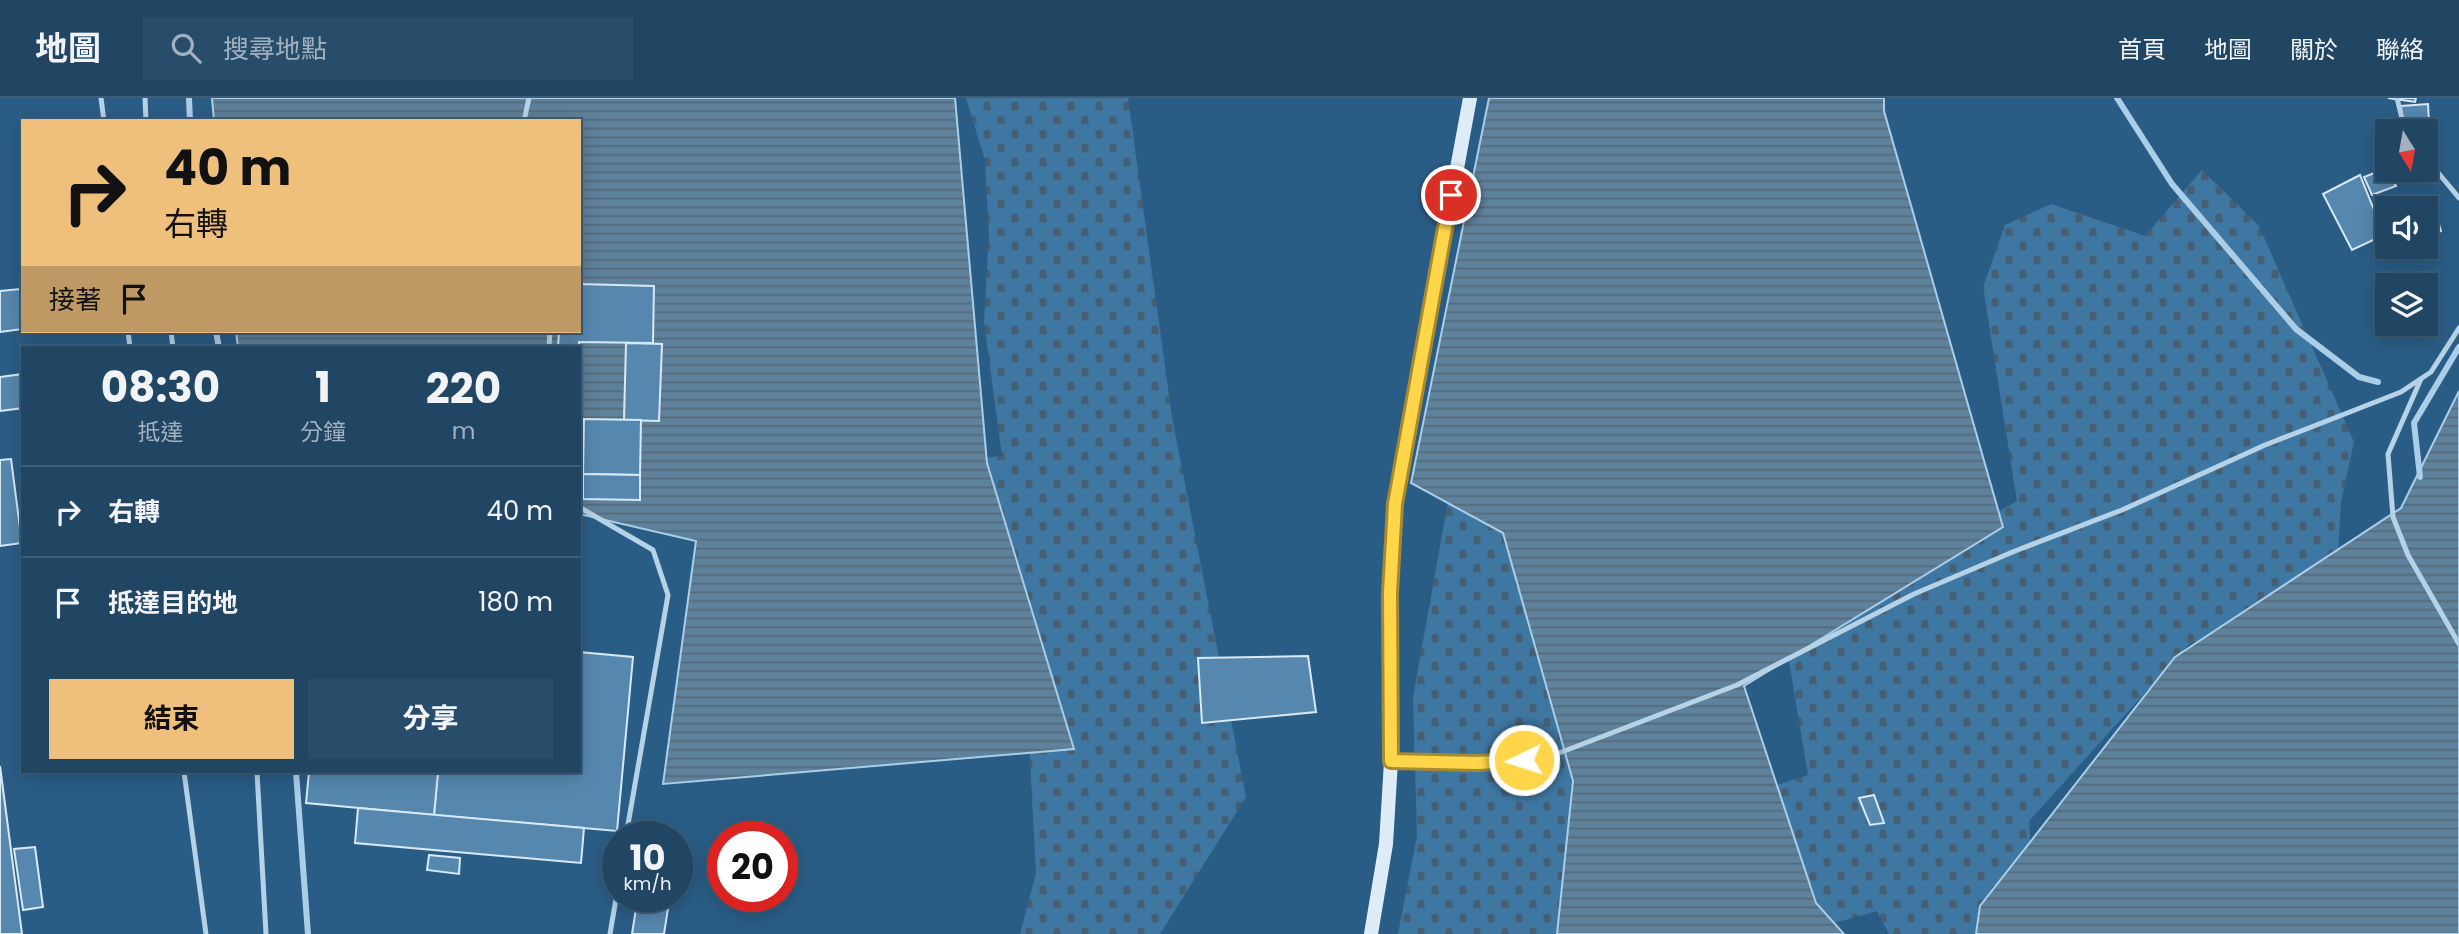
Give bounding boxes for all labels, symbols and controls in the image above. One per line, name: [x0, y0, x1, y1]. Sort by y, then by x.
search box: [143, 17, 633, 80]
text: 地圖: [35, 25, 101, 72]
icon: search: [167, 29, 205, 67]
text: 搜尋地點: [223, 31, 327, 67]
text: 首頁: [2118, 33, 2166, 66]
text: 地圖: [2204, 33, 2252, 66]
text: 關於: [2290, 33, 2338, 66]
text: 聯絡: [2376, 33, 2424, 66]
north arrow: [2375, 119, 2438, 182]
map controls: [2375, 119, 2438, 336]
text: 40 m: [164, 134, 291, 202]
icon: right: [49, 147, 140, 238]
pin: [1421, 165, 1481, 225]
icon: arrive: [1432, 176, 1470, 214]
button: sound: [2375, 196, 2438, 259]
text: 右轉: [164, 201, 228, 246]
button: layers: [2375, 273, 2438, 336]
icon: arrive: [115, 280, 153, 318]
text: 接著: [49, 282, 101, 318]
text: 08:30: [101, 358, 220, 417]
text: 1: [315, 358, 331, 417]
text: 220: [426, 359, 501, 418]
text: m: [452, 415, 475, 447]
text: 抵達: [137, 416, 183, 448]
text: 分鐘: [300, 416, 346, 448]
icon: right: [49, 493, 87, 531]
text: 40 m: [487, 493, 553, 529]
text: 右轉: [108, 494, 160, 530]
icon: arrive: [49, 584, 87, 622]
text: 180 m: [478, 584, 553, 620]
text: 抵達目的地: [108, 585, 238, 621]
button: 結束: [49, 679, 294, 759]
button: 分享: [308, 679, 553, 759]
position arrow: [1487, 723, 1561, 797]
speed limit sign: 20: [707, 821, 798, 912]
text: 10: [630, 833, 665, 882]
text: km/h: [624, 871, 671, 896]

